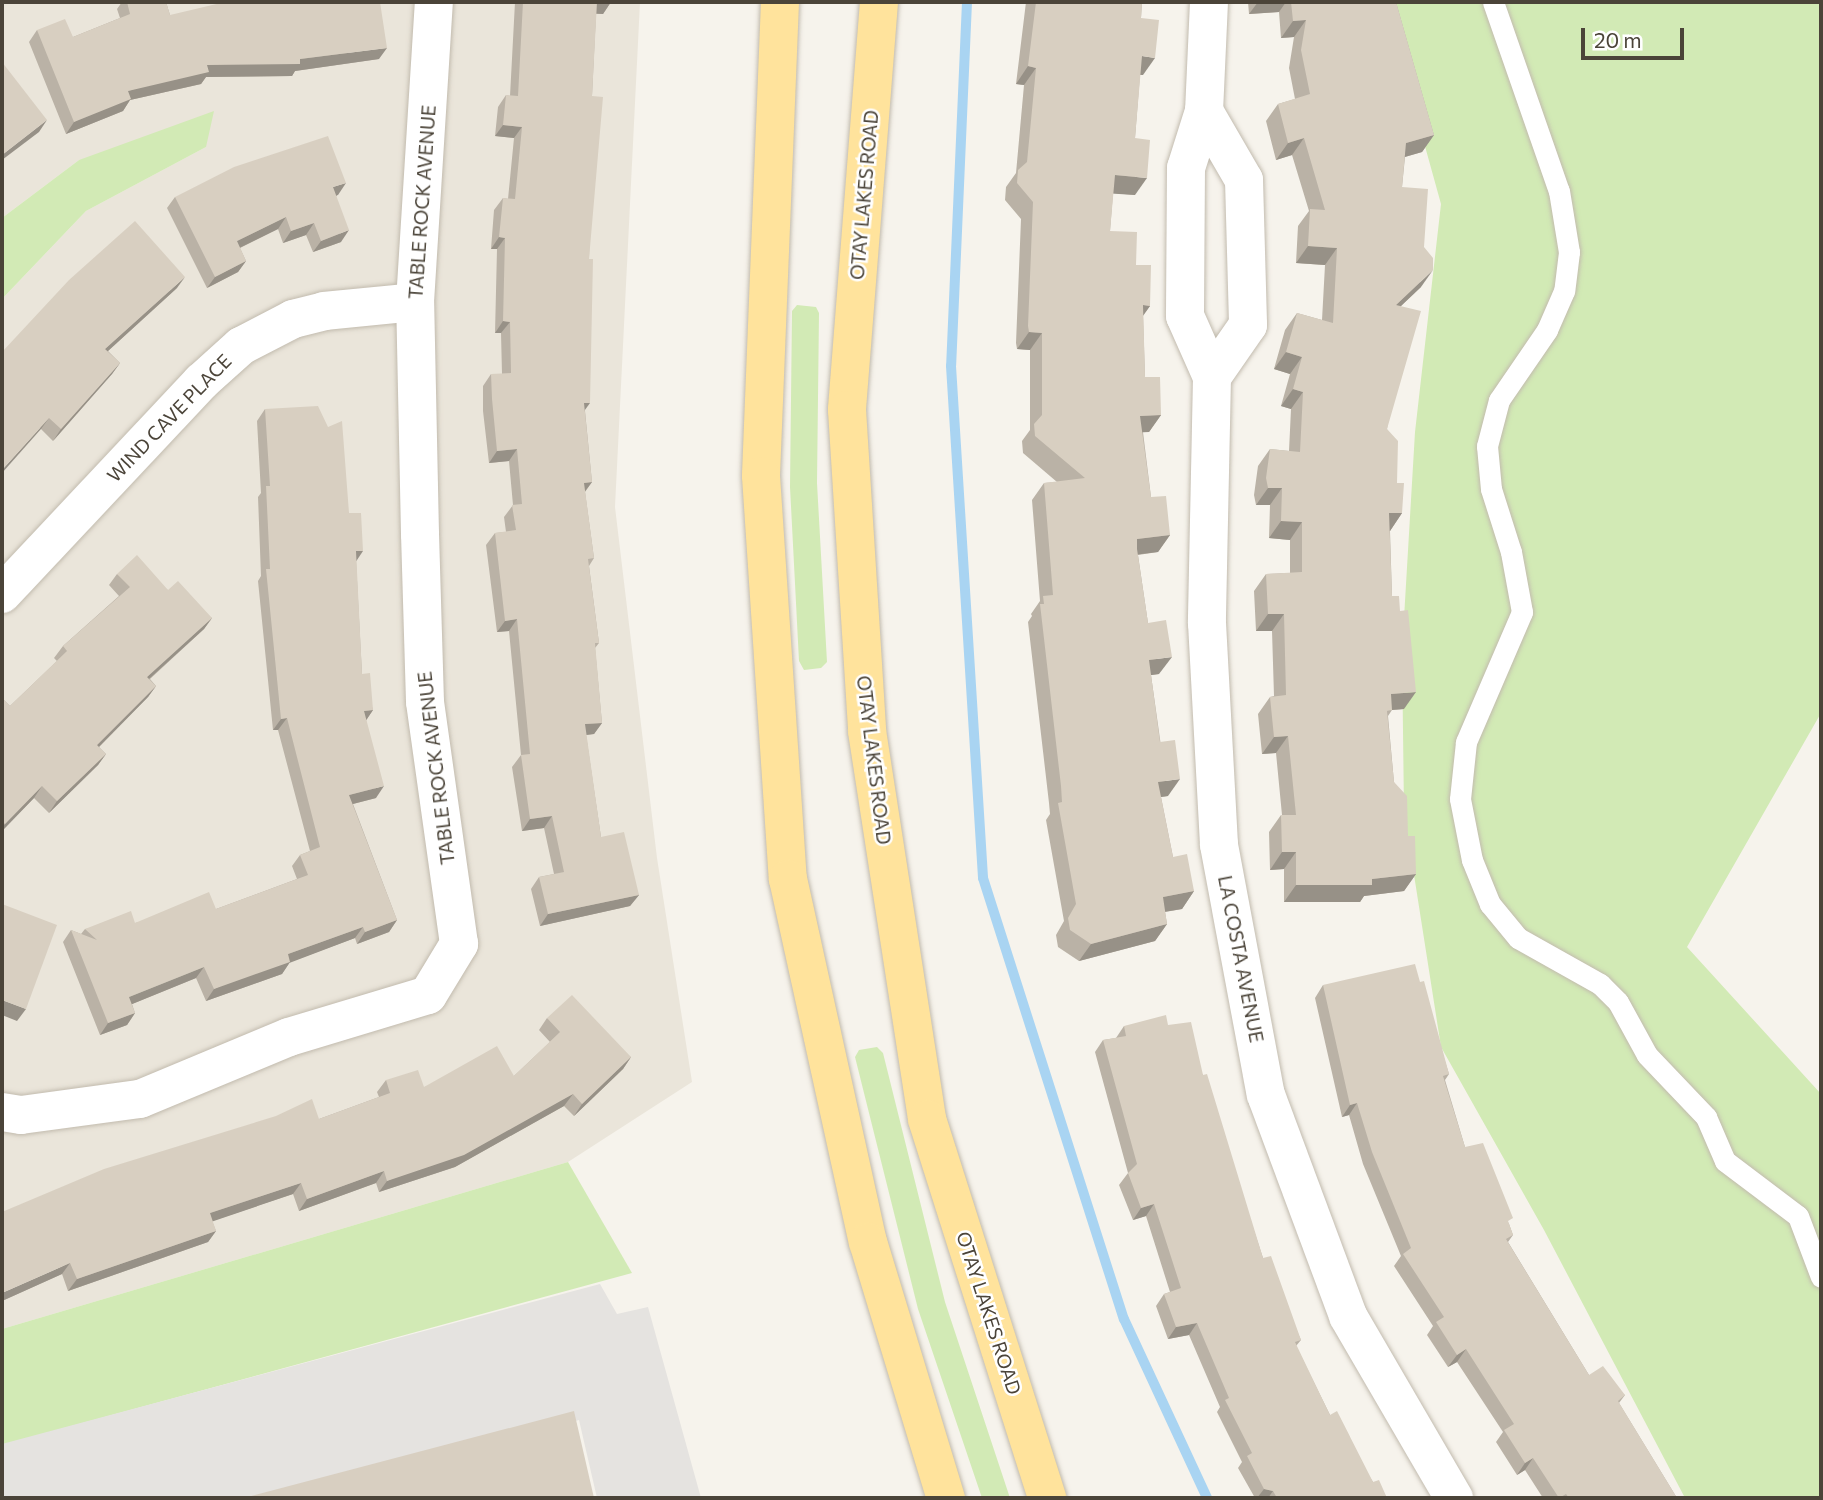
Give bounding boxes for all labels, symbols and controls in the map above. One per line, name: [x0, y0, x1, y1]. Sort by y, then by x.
scale bar: [1585, 14, 1688, 58]
text: 20 m: [1594, 27, 1642, 52]
street label: TABLE ROCK AVENUE: [404, 104, 440, 300]
street label: OTAY LAKES ROAD: [845, 109, 883, 281]
street label: WIND CAVE PLACE: [102, 349, 236, 487]
street label: TABLE ROCK AVENUE: [413, 670, 459, 866]
street label: OTAY LAKES ROAD: [852, 674, 896, 846]
street label: LA COSTA AVENUE: [1214, 873, 1268, 1045]
street label: OTAY LAKES ROAD: [952, 1229, 1026, 1397]

